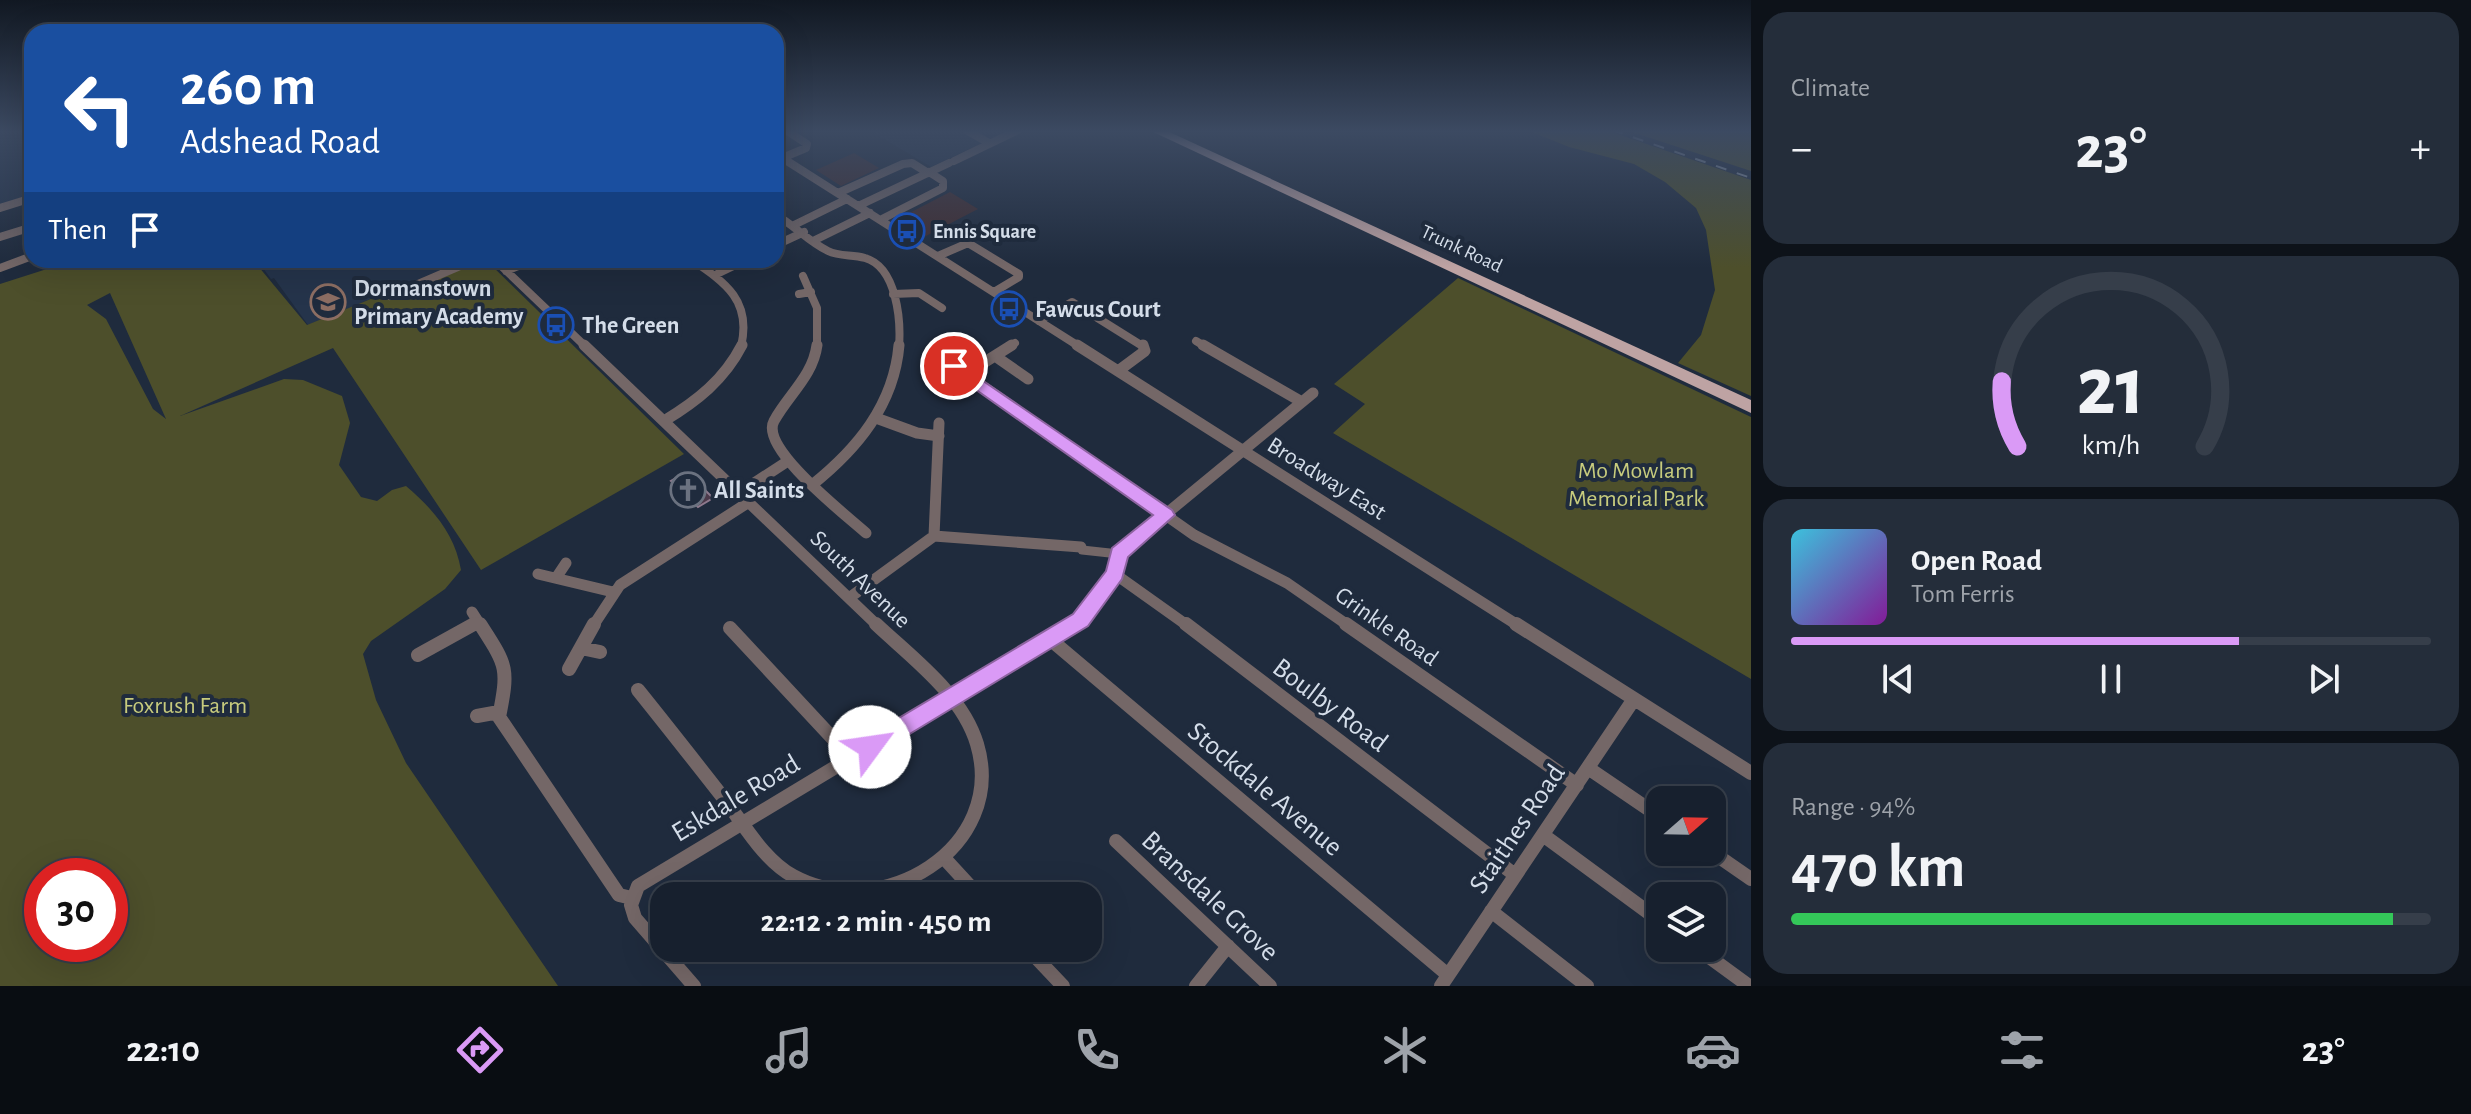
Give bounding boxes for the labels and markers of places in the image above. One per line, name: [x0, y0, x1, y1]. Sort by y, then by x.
bus stop icon: Ennis Square: [888, 212, 926, 250]
place label: Ennis Square: [933, 222, 1036, 242]
place label: Dormanstown Primary Academy: [354, 277, 524, 329]
school or university icon: Dormanstown Primary Academy: [309, 283, 347, 321]
bus stop icon: Fawcus Court: [990, 290, 1028, 328]
place label: Fawcus Court: [1035, 298, 1161, 322]
bus stop icon: The Green: [537, 306, 575, 344]
place label: The Green: [582, 314, 680, 338]
pin: [920, 332, 988, 400]
church icon: All Saints: [669, 471, 707, 509]
place label: All Saints: [714, 479, 804, 503]

